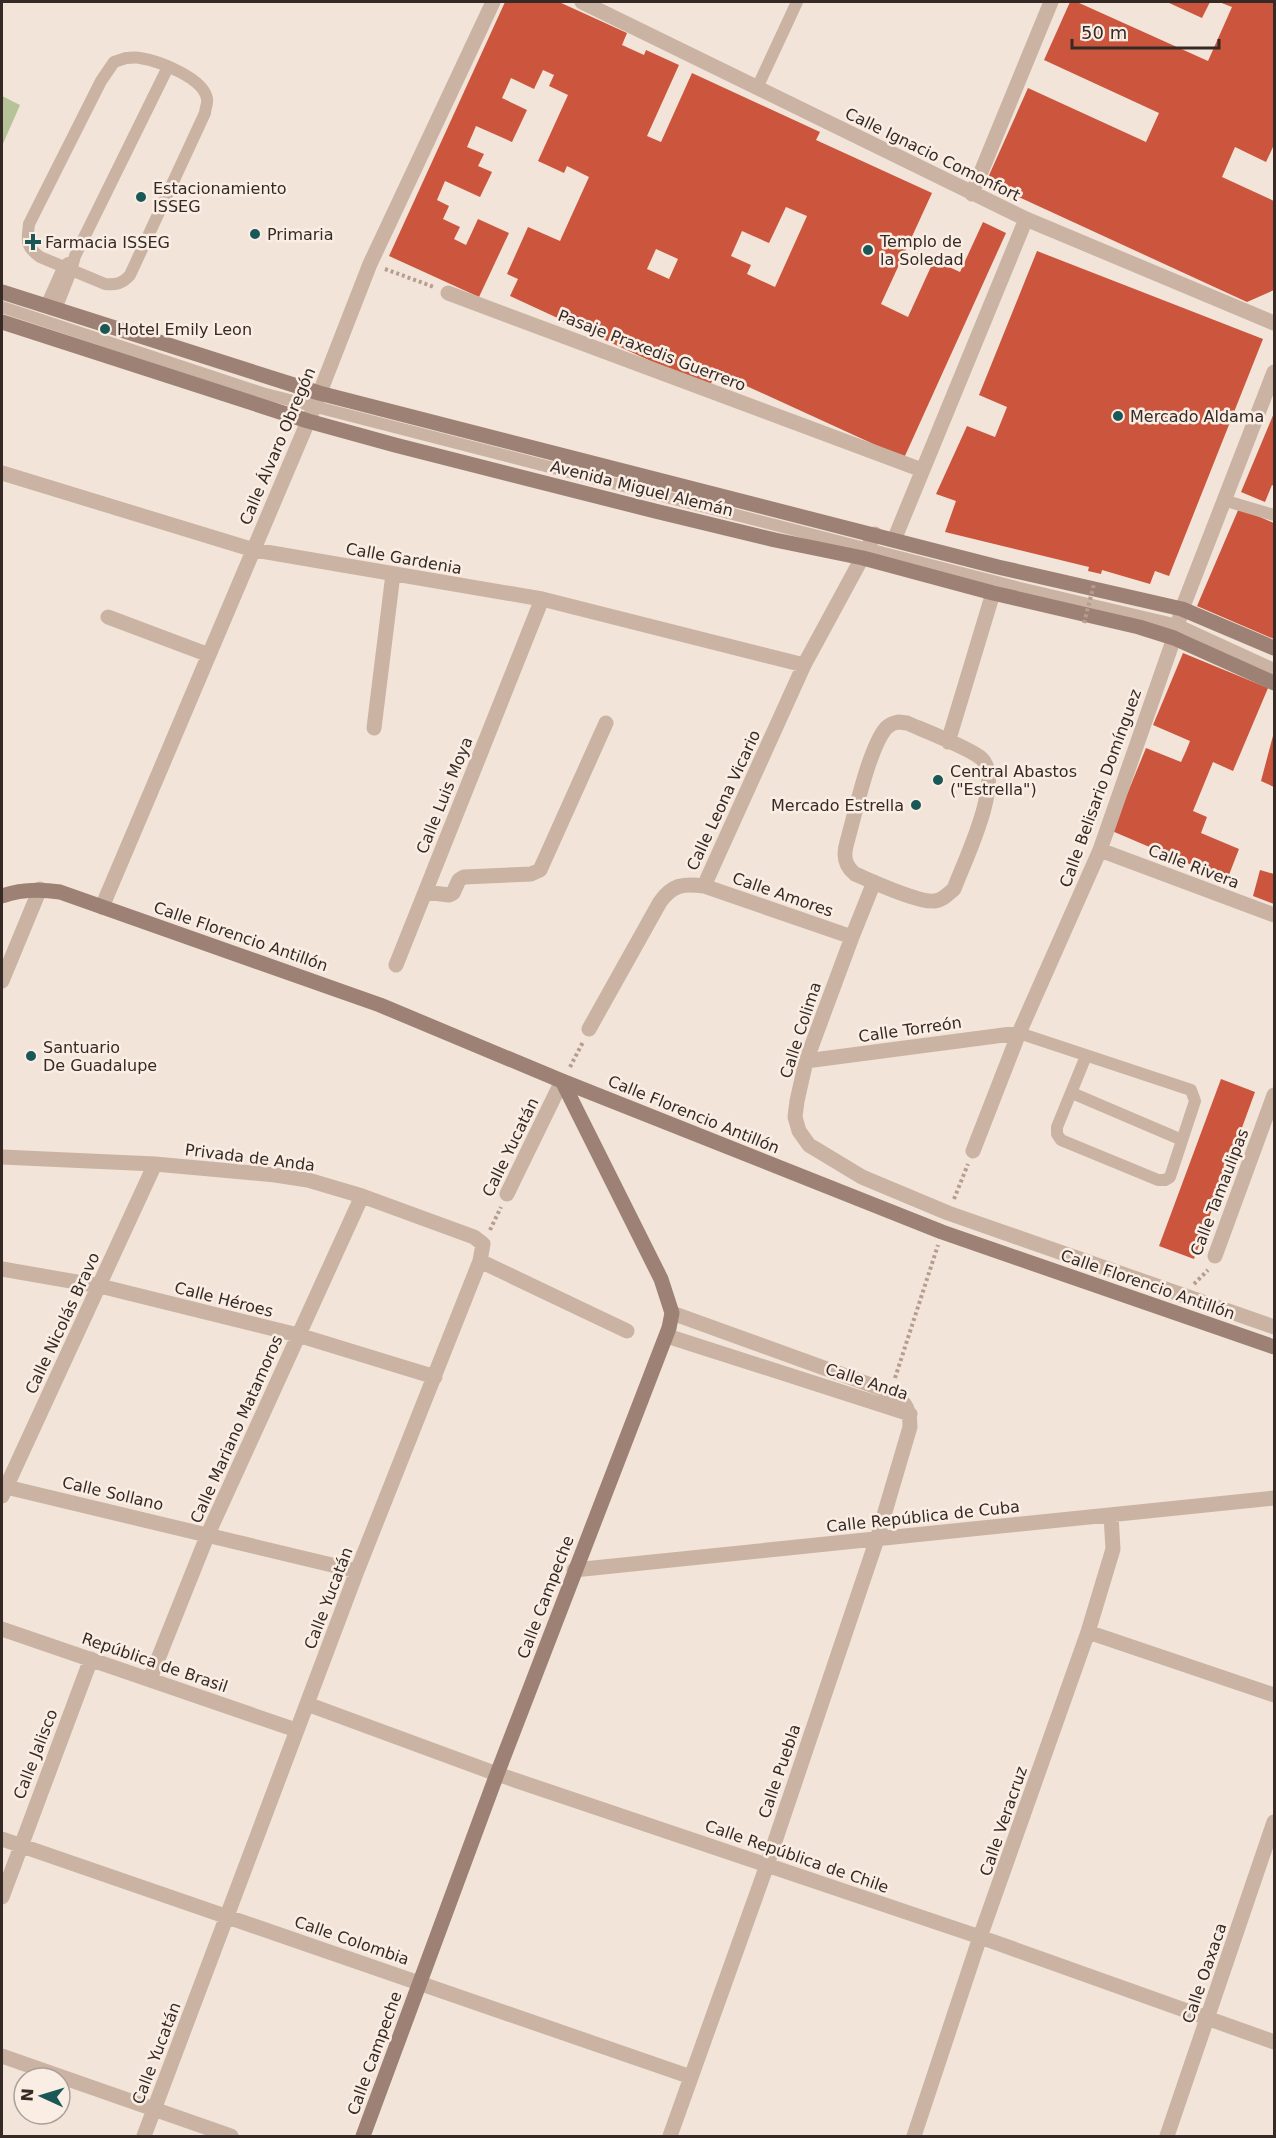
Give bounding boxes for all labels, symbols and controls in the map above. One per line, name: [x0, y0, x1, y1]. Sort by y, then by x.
scale bar: [1072, 12, 1219, 50]
text: 50 m: [1081, 22, 1127, 43]
street label: Calle Ignacio Comonfort: [842, 104, 1023, 205]
place label: Estacionamiento ISSEG: [153, 179, 287, 216]
marker: Estacionamiento ISSEG: [134, 190, 148, 204]
place label: Primaria: [267, 225, 334, 244]
marker: Primaria: [248, 227, 262, 241]
place label: Templo de la Soledad: [879, 232, 964, 269]
place label: Farmacia ISSEG: [45, 233, 170, 252]
marker: Farmacia ISSEG: [26, 235, 40, 249]
marker: Templo de la Soledad: [861, 243, 875, 257]
street label: Pasaje Praxedis Guerrero: [555, 306, 748, 395]
place label: Hotel Emily Leon: [117, 320, 252, 339]
marker: Hotel Emily Leon: [98, 322, 112, 336]
street label: Calle Álvaro Obregón: [236, 364, 319, 528]
place label: Mercado Aldama: [1130, 407, 1264, 426]
marker: Mercado Aldama: [1111, 409, 1125, 423]
street label: Avenida Miguel Alemán: [549, 457, 735, 520]
street label: Calle Gardenia: [344, 539, 464, 578]
street label: Calle Belisario Domínguez: [1056, 687, 1145, 890]
street label: Calle Leona Vicario: [683, 727, 764, 873]
street label: Calle Luis Moya: [412, 734, 477, 856]
place label: Central Abastos ("Estrella"): [950, 762, 1077, 799]
marker: Central Abastos ("Estrella"): [931, 773, 945, 787]
place label: Mercado Estrella: [771, 796, 904, 815]
marker: Mercado Estrella: [909, 798, 923, 812]
street label: Calle Rivera: [1146, 840, 1242, 893]
street label: Calle Amores: [730, 868, 836, 921]
street label: Calle Florencio Antillón: [151, 898, 331, 975]
street label: Calle Colima: [776, 980, 825, 1081]
street label: Calle Torreón: [857, 1013, 963, 1046]
place label: Santuario De Guadalupe: [43, 1038, 157, 1075]
marker: Santuario De Guadalupe: [24, 1049, 38, 1063]
street label: Calle Florencio Antillón: [605, 1071, 782, 1158]
street label: Calle Yucatán: [478, 1095, 543, 1200]
street label: Calle Tamaulipas: [1187, 1126, 1252, 1258]
street label: Privada de Anda: [184, 1140, 316, 1175]
street label: Calle Florencio Antillón: [1058, 1246, 1238, 1323]
street label: Calle Nicolás Bravo: [21, 1249, 104, 1397]
street label: Calle Héroes: [173, 1278, 275, 1321]
street label: Calle Mariano Matamoros: [186, 1332, 287, 1526]
street label: Calle Anda: [823, 1359, 911, 1404]
street label: Calle Sollano: [60, 1473, 165, 1514]
street label: Calle República de Cuba: [825, 1497, 1021, 1536]
street label: Calle Campeche: [513, 1533, 578, 1661]
street label: Calle Yucatán: [300, 1544, 357, 1652]
street label: República de Brasil: [79, 1629, 230, 1696]
street label: Calle Jalisco: [10, 1706, 61, 1802]
street label: Calle Puebla: [754, 1721, 804, 1821]
street label: Calle Veracruz: [976, 1764, 1031, 1878]
street label: Calle República de Chile: [702, 1816, 891, 1897]
street label: Calle Colombia: [292, 1912, 412, 1969]
street label: Calle Oaxaca: [1178, 1920, 1231, 2026]
street label: Calle Campeche: [343, 1989, 406, 2118]
street label: Calle Yucatán: [128, 1999, 185, 2107]
north arrow: [12, 2066, 72, 2126]
text: N: [18, 2088, 37, 2102]

